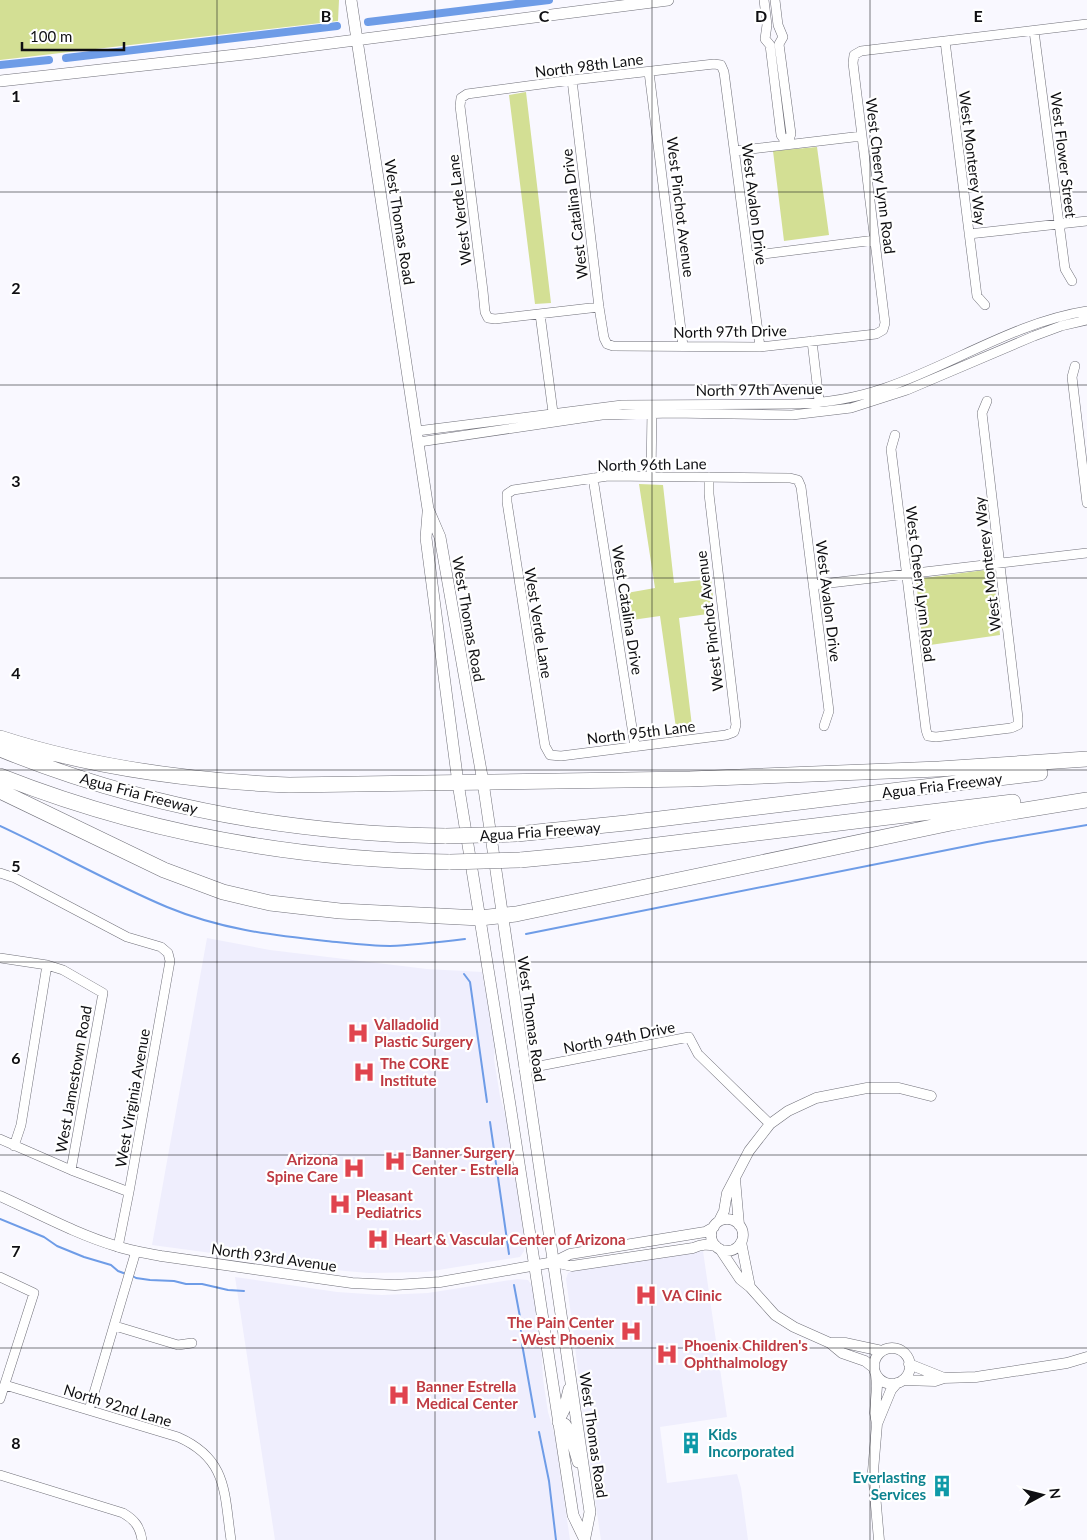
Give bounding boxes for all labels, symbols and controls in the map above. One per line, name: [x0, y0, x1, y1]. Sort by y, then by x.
text: B: [321, 6, 331, 25]
text: C: [539, 6, 550, 25]
text: D: [755, 6, 767, 25]
text: E: [973, 6, 983, 25]
scale bar: [22, 20, 125, 52]
text: 100 m: [30, 27, 72, 45]
street label: North 98th Lane: [534, 49, 644, 81]
text: 1: [11, 86, 21, 105]
street label: West Monterey Way: [956, 90, 990, 227]
street label: West Flower Street: [1047, 91, 1081, 220]
street label: West Cheery Lynn Road: [862, 97, 900, 255]
street label: West Pinchot Avenue: [663, 136, 699, 278]
street label: West Avalon Drive: [739, 142, 771, 266]
street label: West Catalina Drive: [557, 148, 591, 280]
street label: West Verde Lane: [443, 153, 475, 266]
street label: West Thomas Road: [381, 158, 419, 286]
text: 2: [11, 278, 21, 297]
street label: North 97th Drive: [673, 321, 787, 341]
street label: North 97th Avenue: [695, 379, 823, 399]
street label: North 96th Lane: [597, 454, 707, 474]
text: 3: [11, 471, 21, 490]
street label: West Monterey Way: [970, 495, 1004, 632]
street label: West Cheery Lynn Road: [902, 505, 940, 663]
street label: West Avalon Drive: [813, 539, 845, 663]
street label: West Catalina Drive: [609, 544, 647, 676]
street label: West Pinchot Avenue: [691, 550, 727, 692]
street label: West Thomas Road: [449, 555, 489, 683]
street label: West Verde Lane: [521, 567, 557, 680]
text: 4: [11, 663, 21, 682]
street label: North 95th Lane: [586, 716, 696, 748]
street label: Agua Fria Freeway: [78, 769, 200, 817]
street label: Agua Fria Freeway: [881, 769, 1004, 801]
street label: Agua Fria Freeway: [479, 818, 601, 844]
text: 5: [11, 856, 21, 875]
street label: West Thomas Road: [514, 955, 550, 1083]
street label: West Jamestown Road: [51, 1004, 95, 1154]
place label: Valladolid Plastic Surgery: [373, 1015, 473, 1050]
street label: North 94th Drive: [562, 1017, 677, 1057]
hospital icon: Valladolid Plastic Surgery: [345, 1020, 371, 1046]
street label: West Virginia Avenue: [111, 1027, 153, 1169]
text: 6: [11, 1048, 21, 1067]
place label: The CORE Institute: [380, 1054, 449, 1089]
hospital icon: The CORE Institute: [351, 1059, 377, 1085]
place label: Banner Surgery Center - Estrella: [412, 1143, 519, 1178]
hospital icon: Banner Surgery Center - Estrella: [382, 1148, 408, 1174]
place label: Arizona Spine Care: [267, 1150, 338, 1185]
hospital icon: Arizona Spine Care: [341, 1155, 367, 1181]
place label: Pleasant Pediatrics: [356, 1186, 422, 1221]
hospital icon: Pleasant Pediatrics: [327, 1191, 353, 1217]
hospital icon: Heart & Vascular Center of Arizona: [365, 1226, 391, 1252]
place label: Heart & Vascular Center of Arizona: [394, 1230, 626, 1248]
street label: North 93rd Avenue: [210, 1239, 338, 1275]
text: 7: [11, 1241, 21, 1260]
hospital icon: VA Clinic: [633, 1282, 659, 1308]
place label: VA Clinic: [661, 1286, 722, 1304]
place label: The Pain Center - West Phoenix: [507, 1313, 614, 1348]
hospital icon: The Pain Center - West Phoenix: [618, 1318, 644, 1344]
place label: Phoenix Children's Ophthalmology: [684, 1336, 808, 1371]
hospital icon: Phoenix Children's Ophthalmology: [654, 1341, 680, 1367]
street label: West Thomas Road: [576, 1371, 612, 1499]
place label: Banner Estrella Medical Center: [416, 1377, 518, 1412]
street label: North 92nd Lane: [62, 1380, 174, 1430]
hospital icon: Banner Estrella Medical Center: [386, 1382, 412, 1408]
place label: Kids Incorporated: [708, 1425, 794, 1460]
building icon: Kids Incorporated: [678, 1430, 704, 1456]
text: 8: [11, 1433, 21, 1452]
place label: Everlasting Services: [852, 1468, 926, 1503]
north arrow: [1017, 1470, 1067, 1520]
building icon: Everlasting Services: [929, 1473, 955, 1499]
text: N: [1046, 1487, 1064, 1500]

